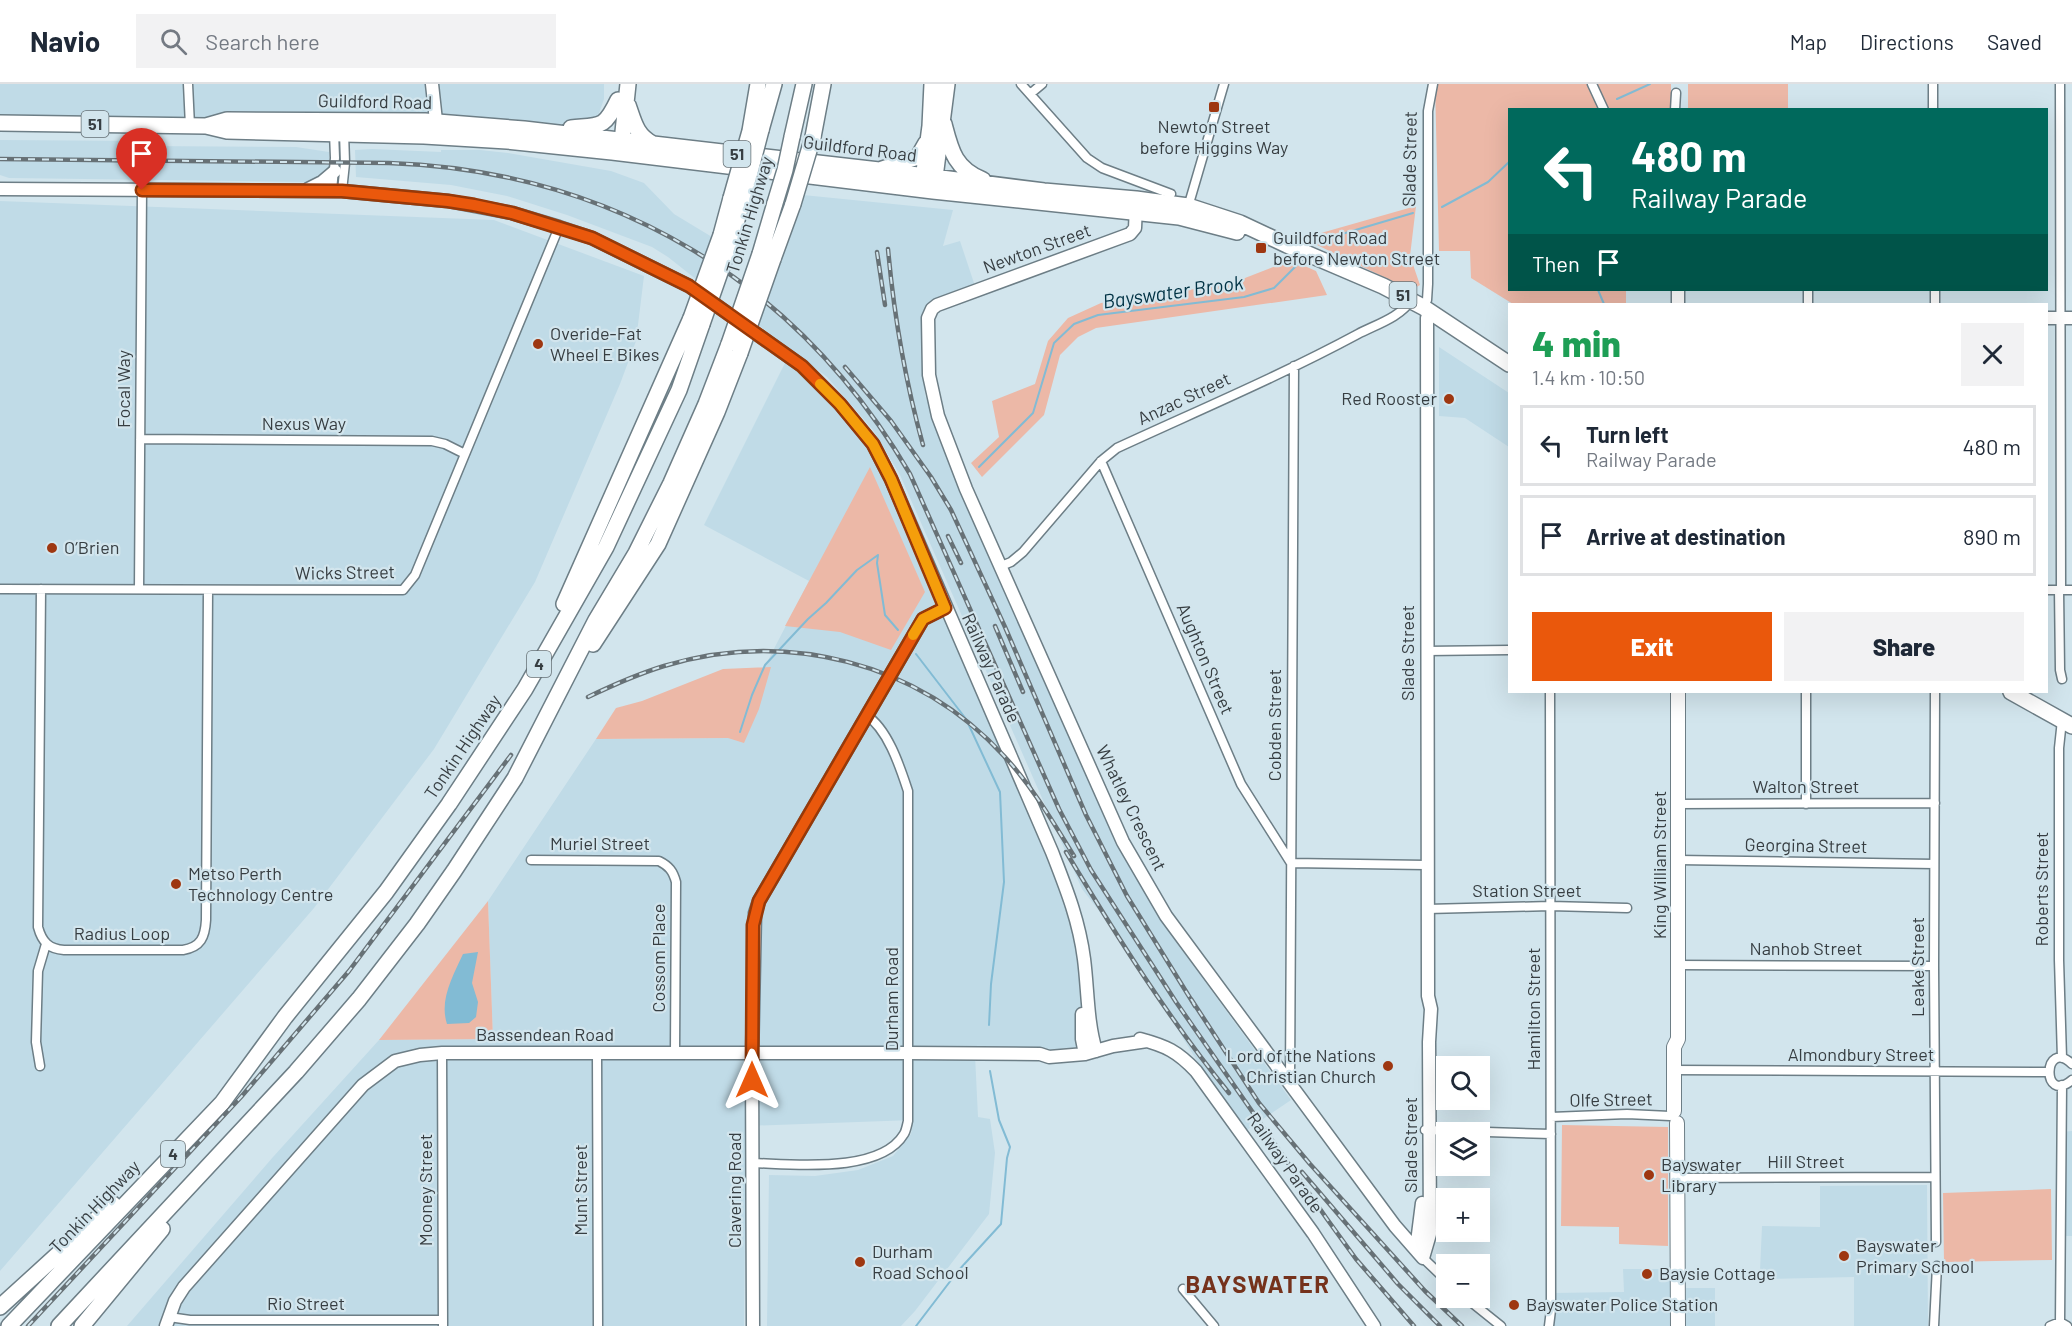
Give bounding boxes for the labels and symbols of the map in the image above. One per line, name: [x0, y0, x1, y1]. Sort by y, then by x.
street label: Guildford Road: [318, 89, 432, 113]
marker: Newton Street before Higgins Way: [1207, 100, 1221, 114]
road number: 51: [82, 111, 109, 137]
street label: Slade Street: [1397, 111, 1421, 207]
place label: Newton Street before Higgins Way: [1140, 115, 1288, 158]
pin: [116, 128, 167, 190]
street label: Guildford Road: [802, 130, 918, 166]
road number: 51: [724, 141, 750, 167]
street label: Tonkin Highway: [721, 154, 777, 276]
street label: Newton Street: [980, 218, 1094, 278]
place label: Guildford Road before Newton Street: [1273, 226, 1440, 269]
marker: Guildford Road before Newton Street: [1254, 241, 1268, 255]
water label: Bayswater Brook: [1101, 269, 1245, 313]
road number: 51: [1390, 282, 1416, 308]
place label: Overide-Fat Wheel E Bikes: [550, 322, 659, 365]
marker: Overide-Fat Wheel E Bikes: [531, 337, 545, 351]
street label: Focal Way: [112, 350, 134, 428]
street label: Anzac Street: [1134, 367, 1234, 429]
place label: Red Rooster: [1341, 387, 1437, 409]
marker: Red Rooster: [1442, 392, 1456, 406]
street label: Nexus Way: [262, 412, 346, 434]
place label: O’Brien: [64, 536, 119, 558]
marker: O’Brien: [45, 541, 59, 555]
street label: Wicks Street: [295, 560, 395, 584]
street label: Aughton Street: [1173, 600, 1239, 717]
street label: Slade Street: [1396, 605, 1418, 701]
street label: Railway Parade: [958, 609, 1026, 726]
road number: 4: [527, 651, 551, 677]
street label: Cobden Street: [1263, 669, 1285, 781]
street label: Tonkin Highway: [419, 690, 505, 803]
street label: Whatley Crescent: [1092, 741, 1172, 874]
street label: Walton Street: [1753, 775, 1859, 797]
street label: King William Street: [1648, 791, 1670, 939]
street label: Muriel Street: [550, 832, 650, 854]
street label: Roberts Street: [2030, 832, 2052, 946]
street label: Georgina Street: [1745, 833, 1868, 857]
place label: Metso Perth Technology Centre: [188, 862, 333, 905]
marker: Metso Perth Technology Centre: [169, 877, 183, 891]
street label: Station Street: [1472, 879, 1582, 901]
street label: Cossom Place: [647, 904, 669, 1012]
street label: Leake Street: [1906, 917, 1928, 1017]
street label: Radius Loop: [74, 922, 170, 944]
street label: Nanhob Street: [1749, 937, 1863, 959]
street label: Durham Road: [880, 947, 902, 1051]
street label: Hamilton Street: [1522, 947, 1544, 1071]
street label: Bassendean Road: [476, 1023, 614, 1045]
street label: Almondbury Street: [1788, 1043, 1934, 1065]
place label: Lord of the Nations Christian Church: [1226, 1044, 1376, 1087]
position arrow: [720, 1048, 784, 1112]
marker: Lord of the Nations Christian Church: [1381, 1059, 1395, 1073]
street label: Olfe Street: [1569, 1087, 1653, 1111]
street label: Slade Street: [1399, 1097, 1421, 1193]
street label: Railway Parade: [1243, 1108, 1329, 1217]
street label: Clavering Road: [723, 1132, 745, 1248]
street label: Mooney Street: [414, 1134, 436, 1246]
road number: 4: [161, 1141, 185, 1167]
street label: Munt Street: [569, 1144, 591, 1236]
street label: Hill Street: [1767, 1150, 1845, 1172]
place label: Bayswater Library: [1661, 1153, 1742, 1196]
street label: Tonkin Highway: [44, 1155, 144, 1258]
marker: Bayswater Library: [1642, 1168, 1656, 1182]
place label: Bayswater Primary School: [1856, 1234, 1974, 1277]
place label: Durham Road School: [872, 1240, 969, 1283]
marker: Bayswater Primary School: [1837, 1249, 1851, 1263]
marker: Durham Road School: [853, 1255, 867, 1269]
place label: Baysie Cottage: [1659, 1262, 1776, 1284]
marker: Baysie Cottage: [1640, 1267, 1654, 1281]
district label: BAYSWATER: [1186, 1269, 1330, 1298]
street label: Rio Street: [267, 1292, 345, 1314]
place label: Bayswater Police Station: [1526, 1293, 1718, 1315]
marker: Bayswater Police Station: [1507, 1298, 1521, 1312]

